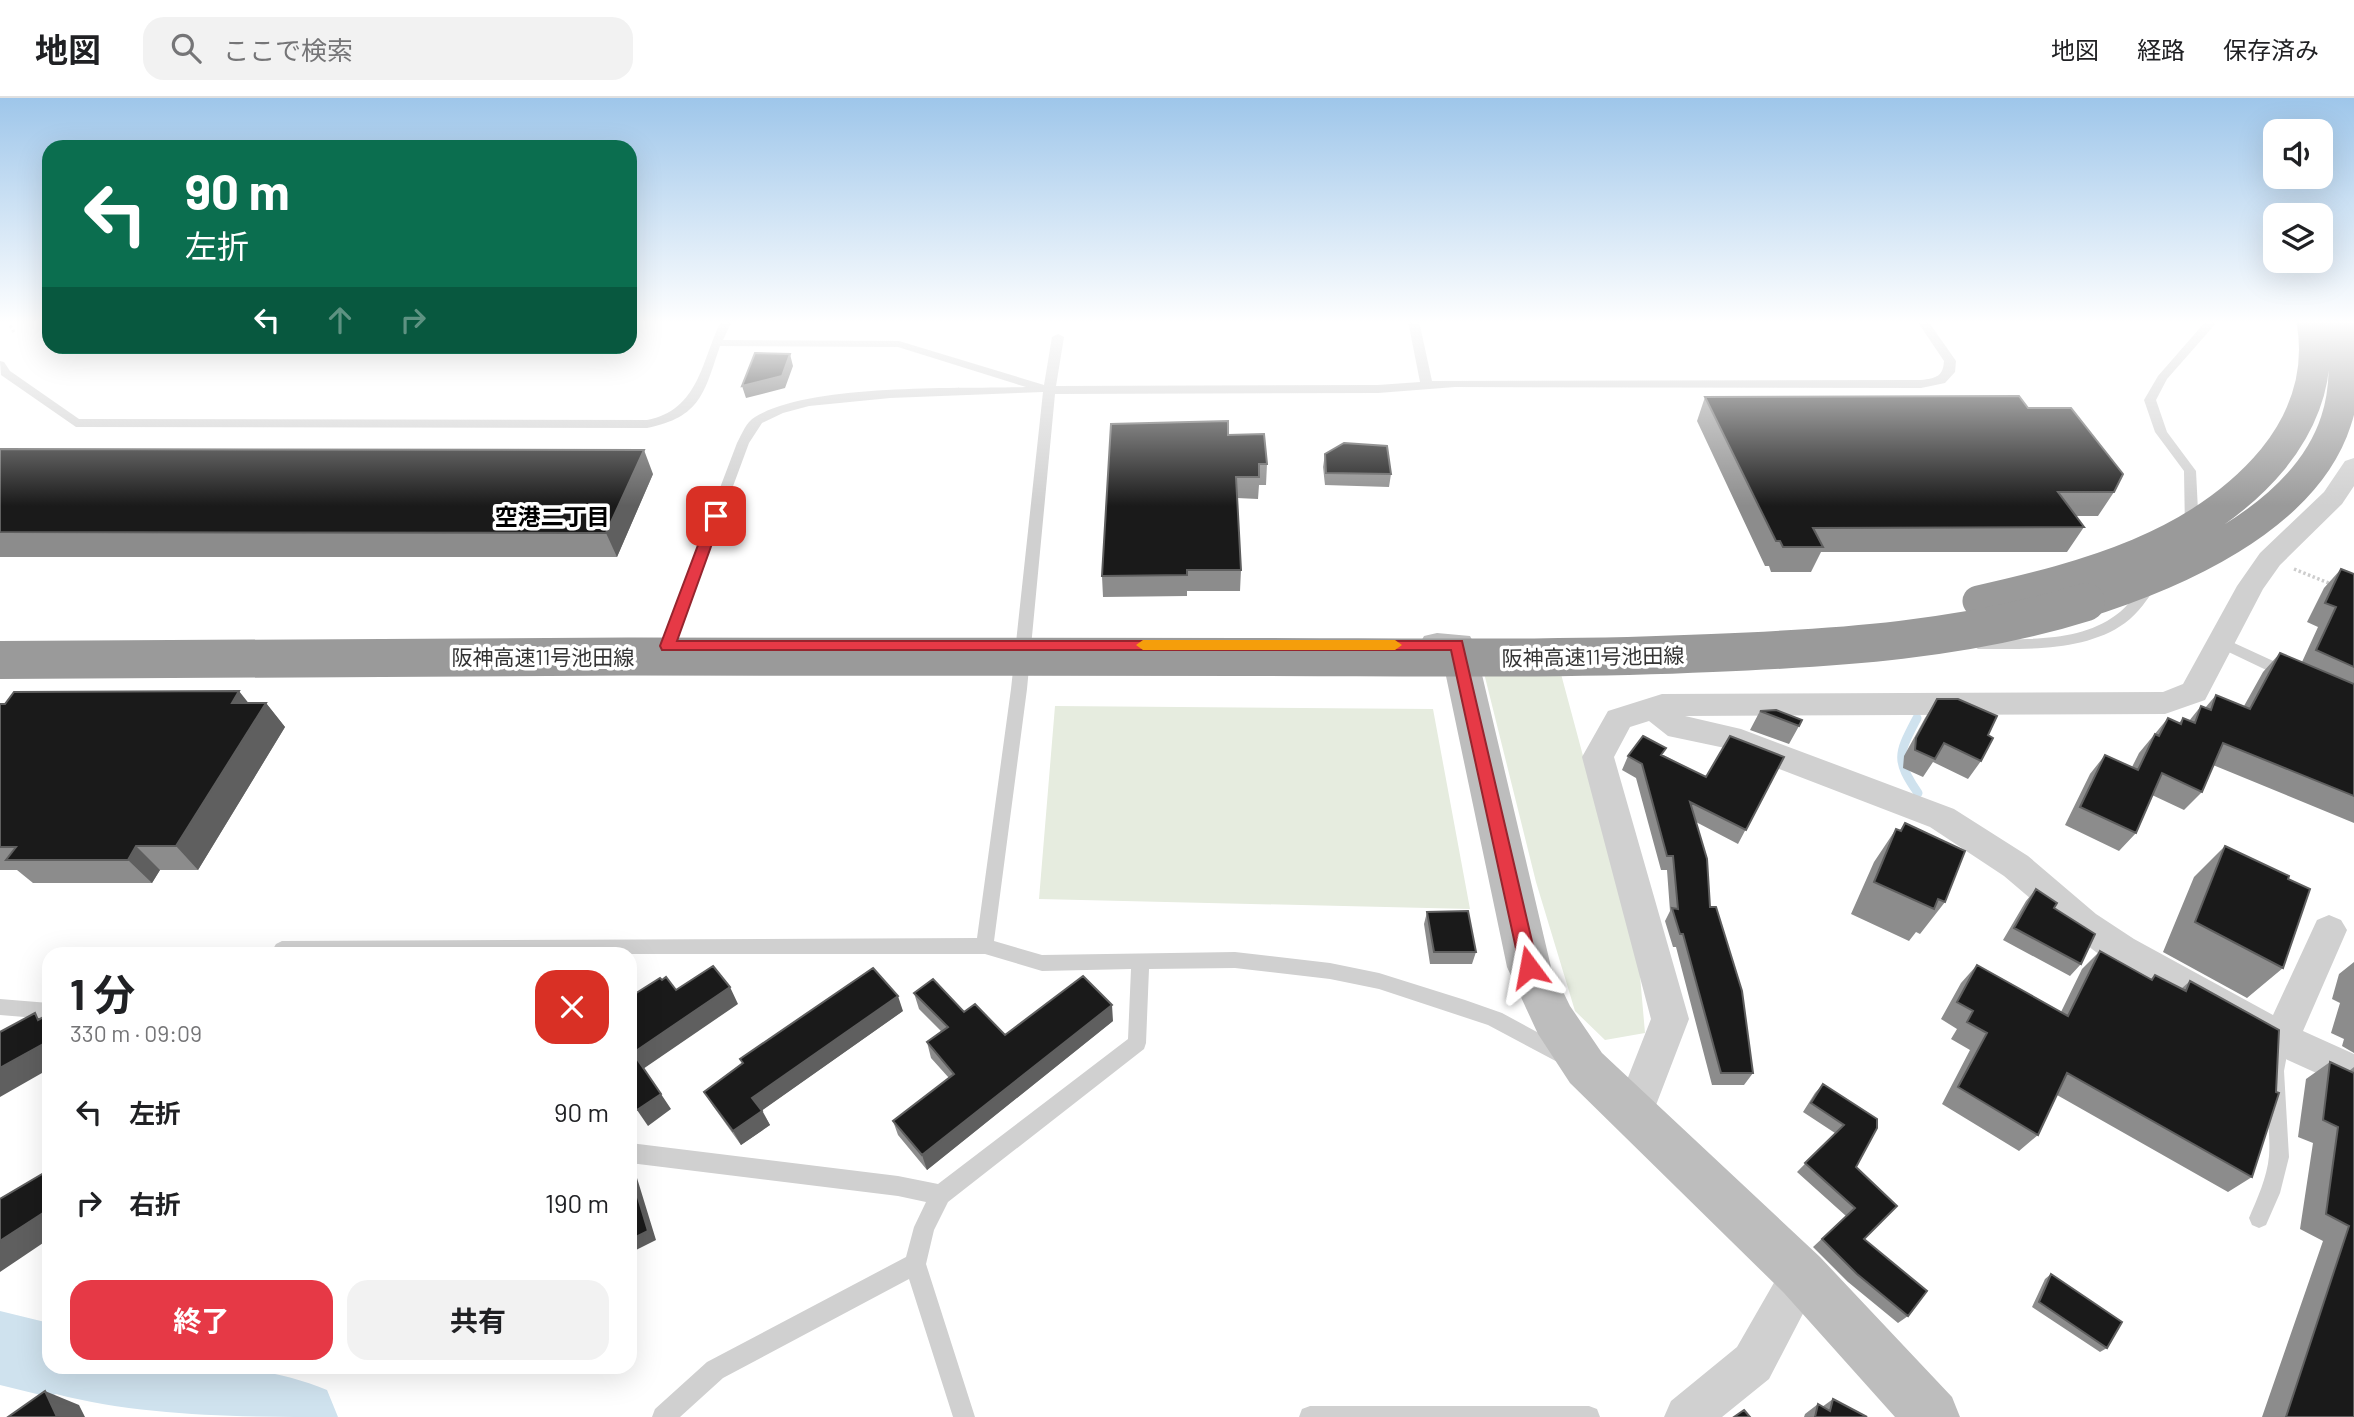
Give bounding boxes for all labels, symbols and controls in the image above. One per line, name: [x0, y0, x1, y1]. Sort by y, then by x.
search box: [143, 17, 633, 80]
text: 地図: [35, 29, 101, 69]
icon: search: [167, 29, 205, 67]
text: ここで検索: [223, 34, 353, 65]
text: 地図: [2051, 35, 2099, 64]
text: 経路: [2137, 35, 2185, 64]
text: 保存済み: [2223, 35, 2319, 64]
map controls: [2263, 119, 2333, 273]
button: sound: [2263, 119, 2333, 189]
text: 90 m: [185, 161, 290, 220]
icon: left: [70, 168, 161, 259]
button: layers: [2263, 203, 2333, 273]
text: 左折: [185, 226, 249, 264]
icon: left: [248, 301, 286, 339]
icon: ahead: [321, 301, 359, 339]
icon: right: [394, 301, 432, 339]
pin: [686, 486, 746, 546]
icon: arrive: [697, 497, 735, 535]
district label: 空港二丁目: [495, 502, 610, 530]
street label: 阪神高速11号池田線: [1501, 642, 1685, 670]
street label: 阪神高速11号池田線: [452, 644, 634, 669]
position arrow: [1492, 930, 1566, 1004]
text: 1 分: [70, 968, 135, 1018]
button: close: [535, 970, 609, 1044]
text: 330 m · 09:09: [70, 1019, 202, 1047]
icon: left: [70, 1093, 108, 1131]
text: 90 m: [554, 1096, 609, 1127]
text: 左折: [129, 1097, 181, 1128]
icon: right: [70, 1184, 108, 1222]
text: 190 m: [545, 1187, 609, 1218]
text: 右折: [129, 1188, 181, 1219]
button: 終了: [70, 1280, 333, 1360]
button: 共有: [347, 1280, 609, 1360]

